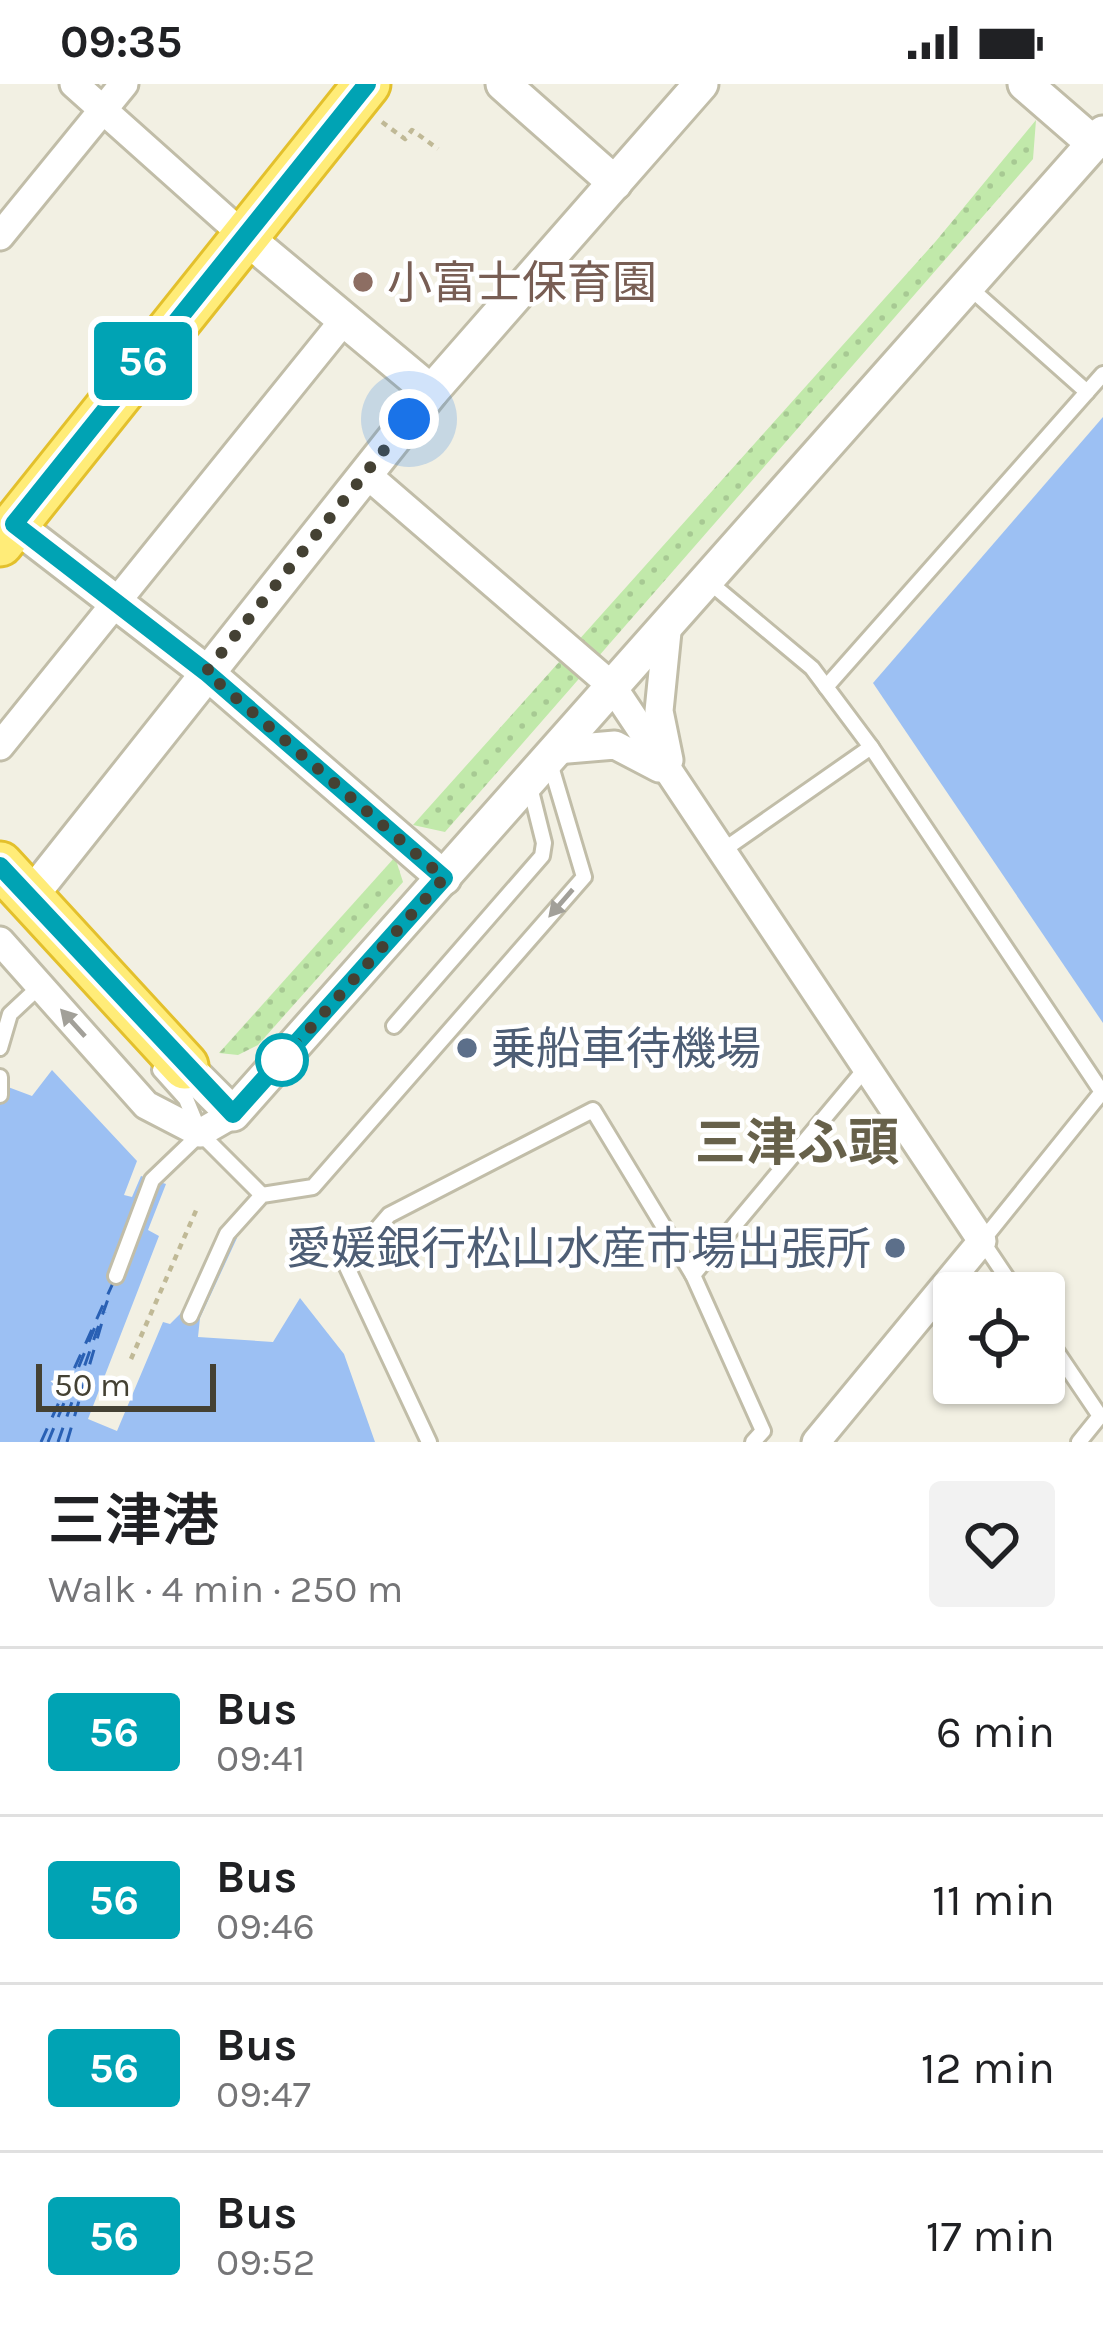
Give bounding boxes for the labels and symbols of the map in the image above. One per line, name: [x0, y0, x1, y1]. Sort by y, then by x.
place label: 小富士保育園: [387, 257, 657, 309]
marker: 小富士保育園: [350, 269, 376, 295]
line badge: 56: [89, 322, 197, 400]
your location: [379, 389, 439, 449]
one-way arrow: [548, 888, 575, 918]
one-way arrow: [60, 1008, 87, 1038]
place label: 乗船車待機場: [491, 1023, 761, 1075]
unlabelled marker: [257, 1035, 307, 1085]
marker: 乗船車待機場: [454, 1035, 480, 1061]
district label: 三津ふ頭: [695, 1113, 899, 1173]
place label: 愛媛銀行松山水産市場出張所: [286, 1223, 871, 1275]
marker: 愛媛銀行松山水産市場出張所: [882, 1235, 908, 1261]
scale bar: [36, 1358, 216, 1411]

